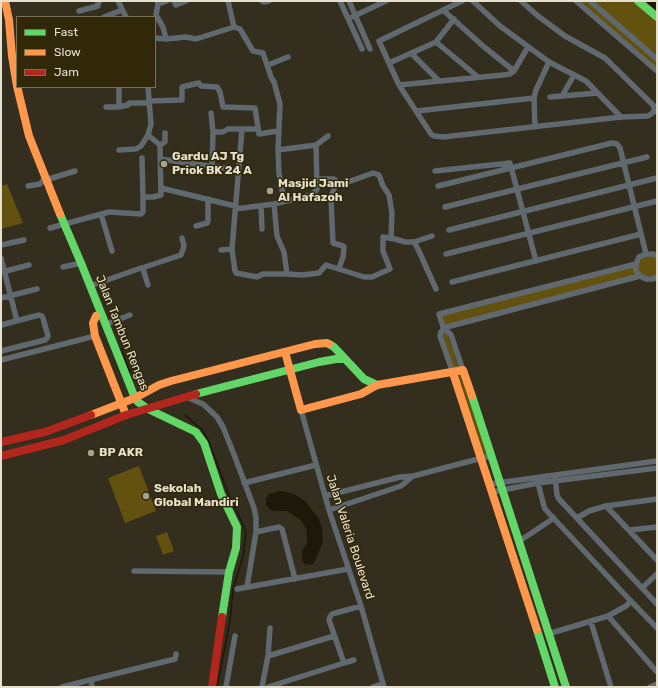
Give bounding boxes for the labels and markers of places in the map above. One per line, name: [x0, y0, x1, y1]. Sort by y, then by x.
place label: Gardu AJ Tg Priok BK 24 A: [172, 150, 252, 178]
marker: Gardu AJ Tg Priok BK 24 A: [159, 159, 169, 169]
place label: Masjid Jami Al Hafazoh: [278, 177, 348, 205]
marker: Masjid Jami Al Hafazoh: [265, 186, 275, 196]
place label: BP AKR: [99, 446, 143, 460]
marker: BP AKR: [86, 448, 96, 458]
place label: Sekolah Global Mandiri: [154, 482, 239, 510]
marker: Sekolah Global Mandiri: [141, 491, 151, 501]

